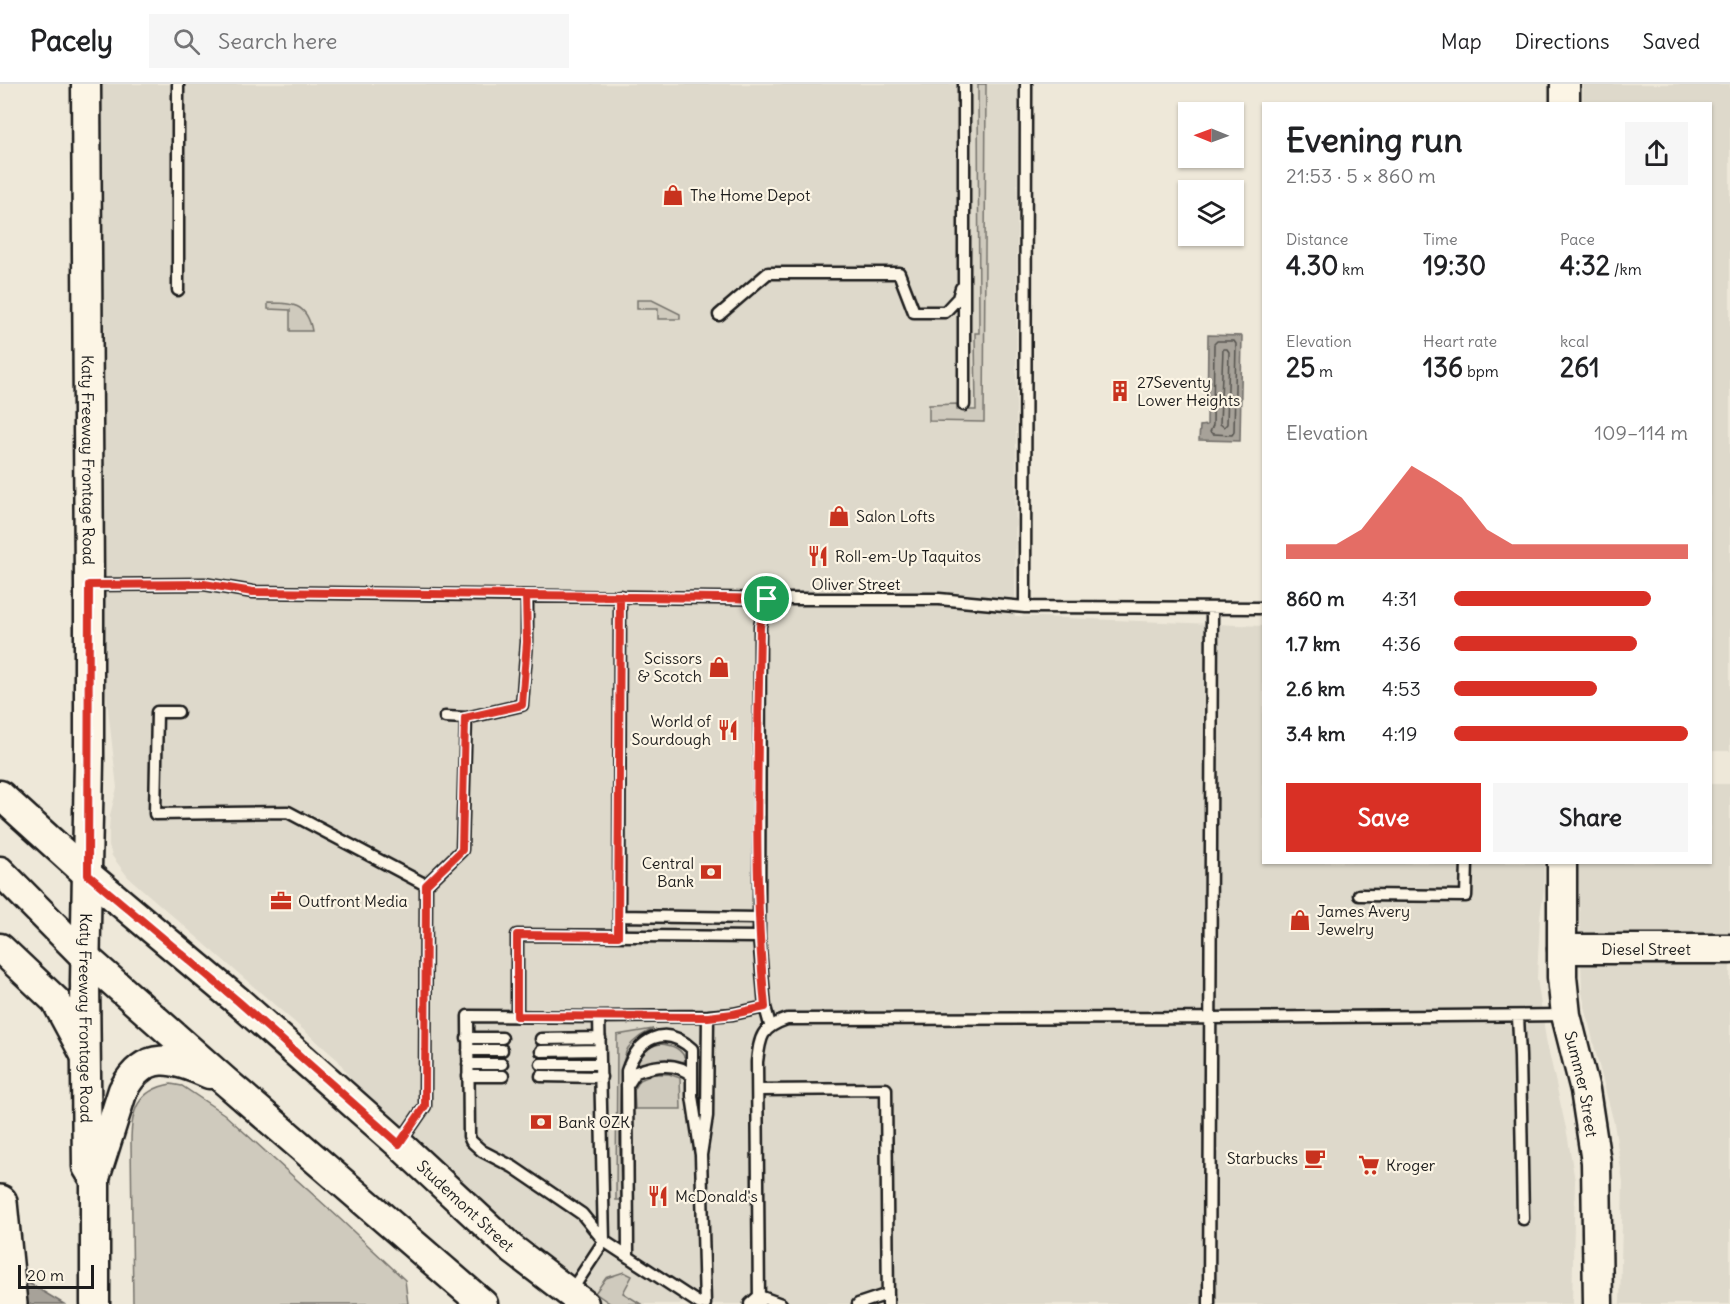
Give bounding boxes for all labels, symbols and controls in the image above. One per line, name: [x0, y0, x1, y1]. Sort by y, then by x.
search box: [149, 14, 569, 68]
text: Pacely: [30, 23, 113, 59]
icon: search: [170, 25, 203, 58]
text: Search here: [218, 27, 337, 55]
text: Map: [1441, 28, 1482, 55]
text: Directions: [1515, 28, 1609, 55]
text: Saved: [1642, 28, 1700, 55]
north arrow: [1178, 102, 1244, 168]
map controls: [1178, 102, 1244, 246]
text: Evening run: [1286, 119, 1462, 161]
button: share: [1625, 122, 1688, 185]
text: 21:53 · 5 × 860 m: [1286, 163, 1436, 188]
button: layers: [1178, 180, 1244, 246]
shop icon: The Home Depot: [661, 183, 685, 207]
place label: The Home Depot: [690, 185, 811, 205]
text: Distance: [1286, 229, 1348, 249]
text: Time: [1423, 229, 1458, 249]
text: Pace: [1560, 229, 1595, 249]
text: 4.30: [1286, 249, 1338, 282]
text: 19:30: [1423, 249, 1486, 282]
text: 4:32: [1560, 249, 1610, 282]
text: km: [1338, 259, 1364, 279]
text: /km: [1610, 259, 1642, 279]
text: Elevation: [1286, 331, 1352, 351]
text: Heart rate: [1423, 331, 1497, 351]
text: kcal: [1560, 331, 1589, 351]
text: 25: [1286, 351, 1315, 384]
text: 136: [1423, 351, 1463, 384]
text: 261: [1560, 351, 1600, 384]
street label: Katy Freeway Frontage Road: [78, 355, 99, 565]
text: m: [1315, 361, 1333, 381]
text: bpm: [1463, 361, 1499, 381]
place label: 27Seventy Lower Heights: [1137, 372, 1240, 410]
building icon: 27Seventy Lower Heights: [1108, 379, 1132, 403]
text: Elevation: [1286, 420, 1368, 445]
text: 109–114 m: [1594, 420, 1688, 445]
shop icon: Salon Lofts: [827, 504, 851, 528]
place label: Salon Lofts: [856, 506, 935, 526]
restaurant icon: Roll-em-Up Taquitos: [806, 544, 830, 568]
place label: Roll-em-Up Taquitos: [835, 546, 981, 566]
pin: [741, 573, 792, 624]
street label: Oliver Street: [812, 574, 901, 594]
icon: arrive: [750, 582, 783, 615]
text: 860 m: [1286, 586, 1345, 611]
text: 4:31: [1382, 586, 1417, 611]
text: 1.7 km: [1286, 631, 1340, 656]
text: 4:36: [1382, 631, 1421, 656]
place label: Scissors & Scotch: [637, 648, 702, 686]
shop icon: Scissors & Scotch: [707, 655, 731, 679]
text: 2.6 km: [1286, 676, 1345, 701]
text: 4:53: [1382, 676, 1421, 701]
place label: World of Sourdough: [632, 711, 712, 749]
restaurant icon: World of Sourdough: [716, 718, 740, 742]
text: 3.4 km: [1286, 721, 1345, 746]
text: 4:19: [1382, 721, 1418, 746]
button: Save: [1286, 783, 1481, 852]
button: Share: [1493, 783, 1688, 852]
place label: Central Bank: [642, 853, 694, 891]
bank icon: Central Bank: [699, 860, 723, 884]
office icon: Outfront Media: [269, 889, 293, 913]
place label: Outfront Media: [298, 891, 408, 911]
place label: James Avery Jewelry: [1317, 901, 1410, 939]
shop icon: James Avery Jewelry: [1288, 908, 1312, 932]
street label: Katy Freeway Frontage Road: [75, 913, 97, 1123]
street label: Diesel Street: [1601, 939, 1691, 959]
street label: Summer Street: [1560, 1029, 1602, 1139]
bank icon: Bank OZK: [529, 1110, 553, 1134]
place label: Bank OZK: [558, 1112, 630, 1132]
cafe icon: Starbucks: [1303, 1146, 1327, 1170]
place label: Starbucks: [1227, 1148, 1298, 1168]
supermarket icon: Kroger: [1357, 1153, 1381, 1177]
place label: Kroger: [1386, 1155, 1436, 1175]
street label: Studemont Street: [413, 1156, 519, 1256]
restaurant icon: McDonald's: [646, 1184, 670, 1208]
place label: McDonald's: [675, 1186, 758, 1206]
scale bar: [18, 1262, 94, 1290]
text: 20 m: [27, 1265, 64, 1285]

